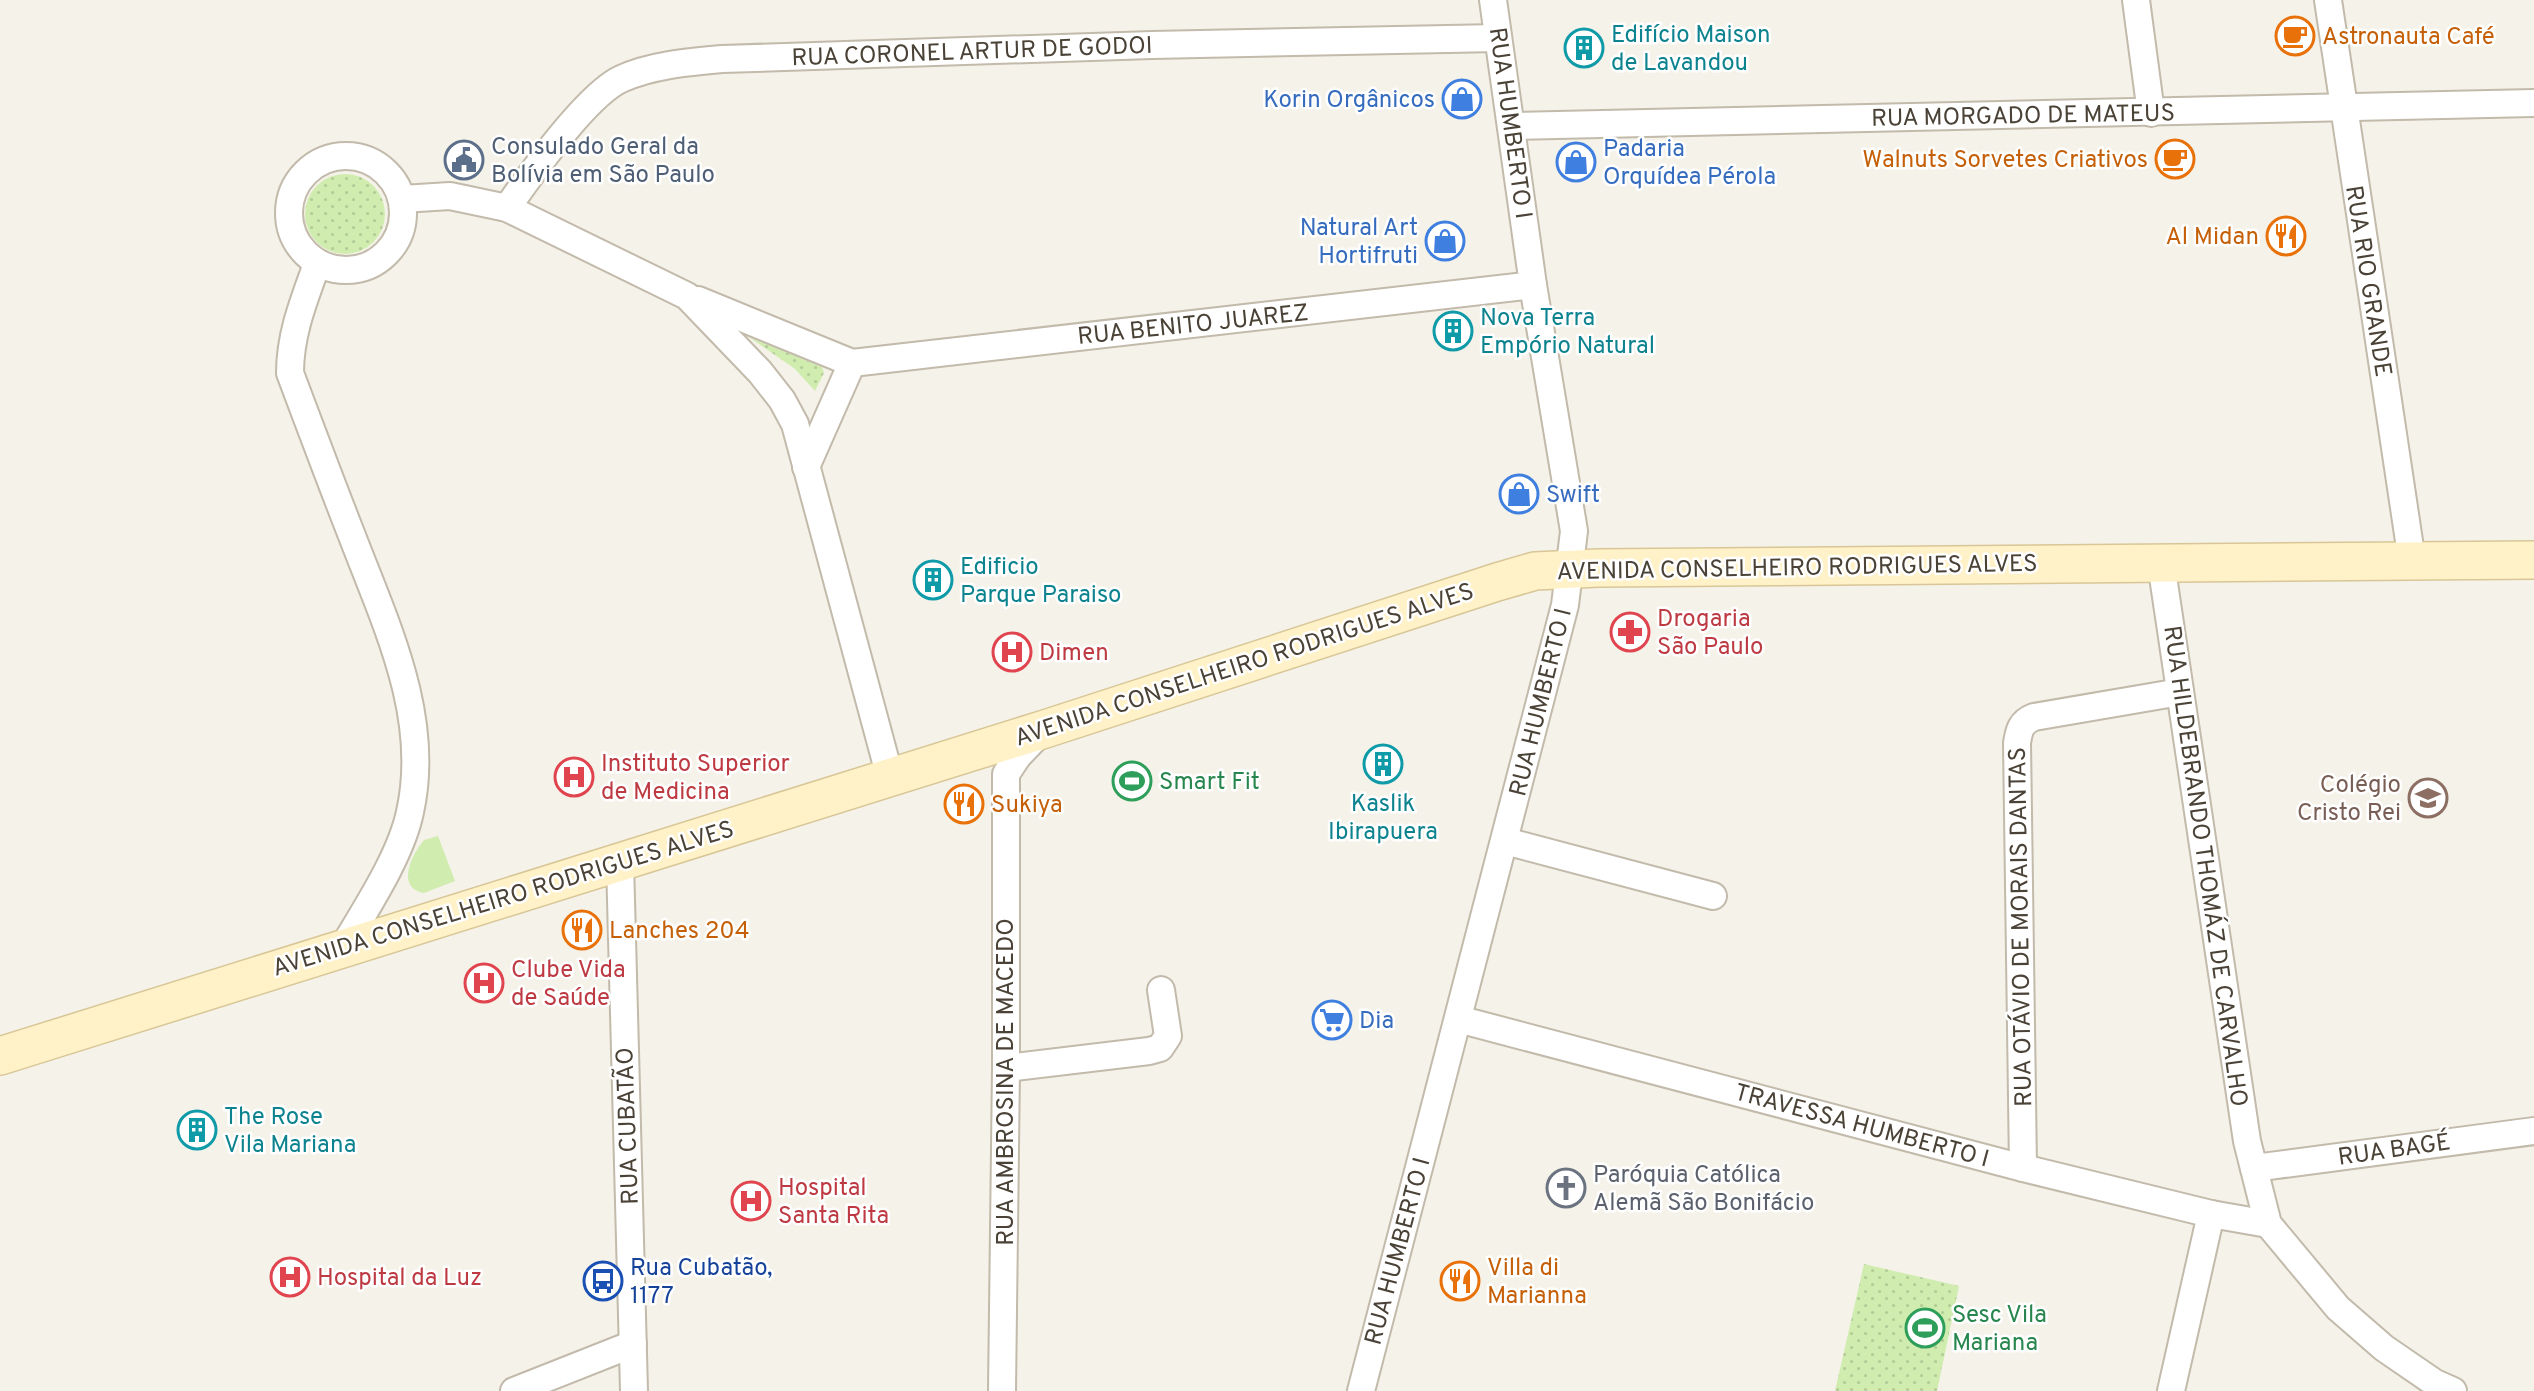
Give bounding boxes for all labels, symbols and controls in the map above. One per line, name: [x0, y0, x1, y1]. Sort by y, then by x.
cafe icon: Astronauta Café: [2274, 15, 2316, 57]
place label: Edifício Maison de Lavandou: [1611, 21, 1770, 79]
place label: Astronauta Café: [2322, 23, 2495, 53]
street label: RUA HUMBERTO I: [1481, 26, 1537, 221]
building icon: Edifício Maison de Lavandou: [1563, 27, 1605, 69]
street label: RUA CORONEL ARTUR DE GODOI: [791, 32, 1153, 74]
shop icon: Korin Orgânicos: [1441, 78, 1483, 120]
place label: Korin Orgânicos: [1263, 86, 1435, 116]
street label: RUA MORGADO DE MATEUS: [1871, 99, 2175, 135]
place label: Consulado Geral da Bolívia em São Paulo: [491, 133, 715, 191]
place label: Padaria Orquídea Pérola: [1603, 135, 1776, 193]
cafe icon: Walnuts Sorvetes Criativos: [2154, 138, 2196, 180]
public building icon: Consulado Geral da Bolívia em São Paulo: [443, 139, 485, 181]
shop icon: Padaria Orquídea Pérola: [1555, 141, 1597, 183]
place label: Walnuts Sorvetes Criativos: [1862, 146, 2148, 176]
street label: RUA RIO GRANDE: [2337, 184, 2397, 379]
place label: Natural Art Hortifruti: [1300, 214, 1418, 272]
restaurant icon: Al Midan: [2265, 215, 2307, 257]
shop icon: Natural Art Hortifruti: [1424, 220, 1466, 262]
place label: Al Midan: [2165, 223, 2259, 253]
street label: RUA BENITO JUAREZ: [1076, 299, 1310, 353]
place label: Nova Terra Empório Natural: [1480, 304, 1655, 362]
building icon: Nova Terra Empório Natural: [1432, 310, 1474, 352]
shop icon: Swift: [1498, 473, 1540, 515]
place label: Swift: [1546, 481, 1600, 511]
street label: AVENIDA CONSELHEIRO RODRIGUES ALVES: [1556, 550, 2038, 588]
place label: Edificio Parque Paraiso: [960, 553, 1121, 611]
building icon: Edificio Parque Paraiso: [912, 559, 954, 601]
street label: AVENIDA CONSELHEIRO RODRIGUES ALVES: [1011, 577, 1478, 754]
street label: RUA HUMBERTO I: [1504, 605, 1580, 800]
place label: Drogaria São Paulo: [1657, 605, 1764, 663]
pharmacy icon: Drogaria São Paulo: [1609, 611, 1651, 653]
street label: RUA HILDEBRANDO THOMÁZ DE CARVALHO: [2155, 623, 2255, 1109]
hospital icon: Dimen: [991, 631, 1033, 673]
place label: Dimen: [1039, 639, 1109, 669]
building icon: Kaslik Ibirapuera: [1362, 743, 1404, 785]
street label: RUA OTÁVIO DE MORAIS DANTAS: [2002, 747, 2040, 1107]
place label: Instituto Superior de Medicina: [601, 750, 790, 808]
hospital icon: Instituto Superior de Medicina: [553, 756, 595, 798]
sports icon: Smart Fit: [1111, 760, 1153, 802]
place label: Smart Fit: [1159, 768, 1260, 798]
place label: Colégio Cristo Rei: [2297, 771, 2401, 829]
school or university icon: Colégio Cristo Rei: [2407, 777, 2449, 819]
restaurant icon: Sukiya: [943, 783, 985, 825]
place label: Kaslik Ibirapuera: [1328, 790, 1438, 848]
place label: Sukiya: [991, 791, 1063, 821]
street label: AVENIDA CONSELHEIRO RODRIGUES ALVES: [269, 815, 738, 985]
restaurant icon: Lanches 204: [561, 909, 603, 951]
place label: Lanches 204: [609, 917, 750, 947]
street label: RUA AMBROSINA DE MACEDO: [992, 918, 1022, 1246]
place label: Clube Vida de Saúde: [511, 956, 626, 1014]
hospital icon: Clube Vida de Saúde: [463, 962, 505, 1004]
supermarket icon: Dia: [1311, 999, 1353, 1041]
place label: Dia: [1359, 1007, 1394, 1037]
street label: RUA CUBATÃO: [609, 1047, 647, 1205]
street label: TRAVESSA HUMBERTO I: [1731, 1078, 1992, 1175]
place label: The Rose Vila Mariana: [224, 1103, 356, 1161]
building icon: The Rose Vila Mariana: [176, 1109, 218, 1151]
street label: RUA BAGÉ: [2336, 1126, 2453, 1174]
street label: RUA HUMBERTO I: [1359, 1154, 1438, 1349]
place label: Paróquia Católica Alemã São Bonifácio: [1593, 1161, 1814, 1219]
church icon: Paróquia Católica Alemã São Bonifácio: [1545, 1167, 1587, 1209]
place label: Hospital Santa Rita: [778, 1174, 889, 1232]
hospital icon: Hospital Santa Rita: [730, 1180, 772, 1222]
place label: Rua Cubatão, 1177: [630, 1254, 773, 1312]
place label: Villa di Marianna: [1487, 1254, 1587, 1312]
hospital icon: Hospital da Luz: [269, 1256, 311, 1298]
bus stop icon: Rua Cubatão, 1177: [582, 1260, 624, 1302]
restaurant icon: Villa di Marianna: [1439, 1260, 1481, 1302]
place label: Hospital da Luz: [317, 1264, 482, 1294]
place label: Sesc Vila Mariana: [1952, 1301, 2047, 1359]
sports icon: Sesc Vila Mariana: [1904, 1307, 1946, 1349]

